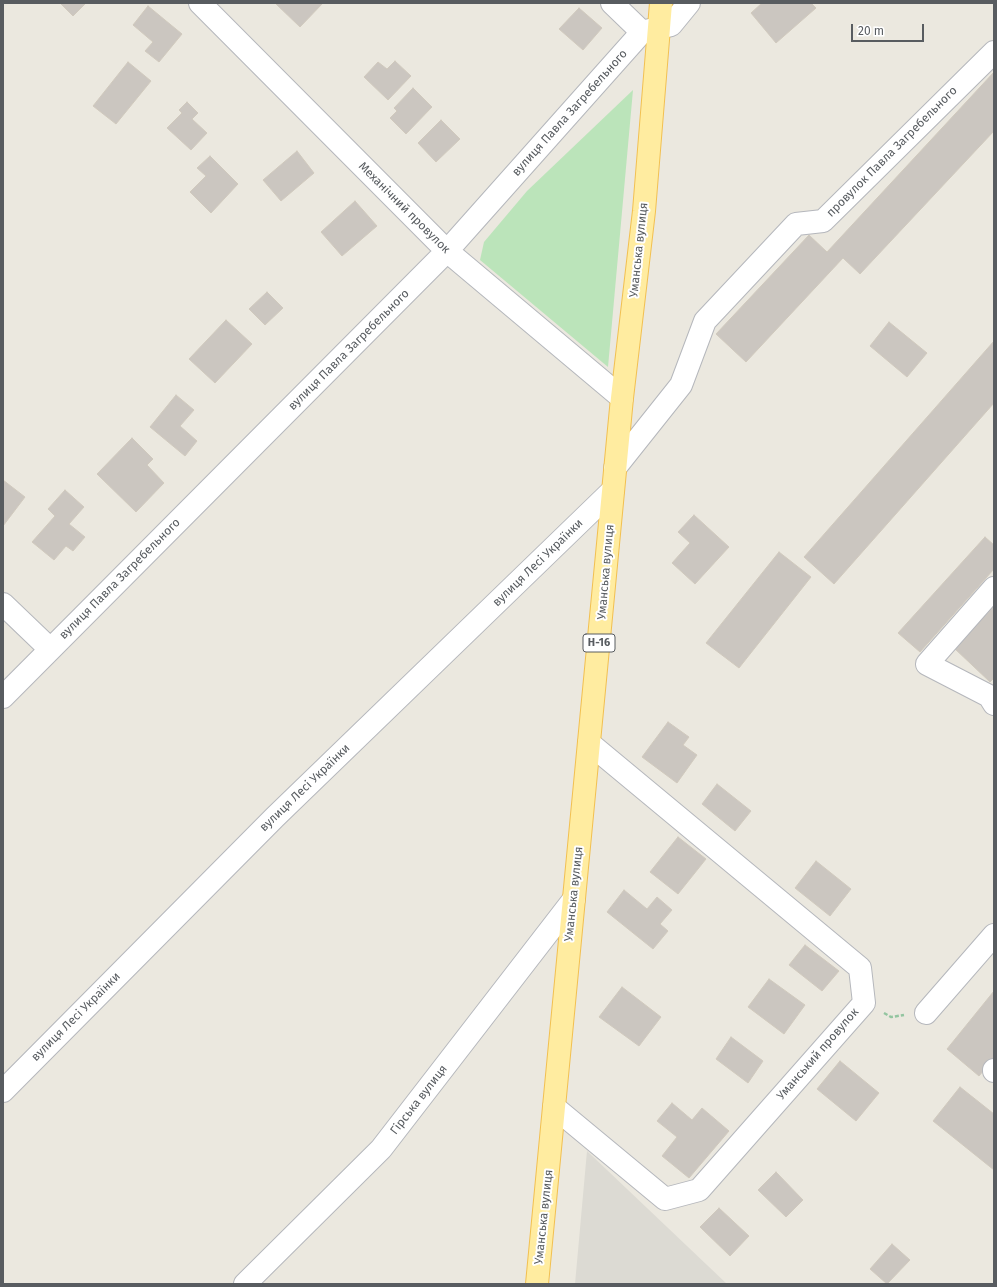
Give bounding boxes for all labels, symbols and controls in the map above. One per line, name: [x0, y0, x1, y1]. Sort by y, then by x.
scale bar: [853, 16, 926, 42]
text: 20 m: [858, 24, 884, 38]
street label: вулиця Павла Загребельного: [509, 47, 631, 179]
street label: провулок Павла Загребельного: [824, 84, 960, 220]
street label: Механічний провулок: [355, 159, 453, 257]
street label: Уманська вулиця: [627, 202, 651, 298]
street label: вулиця Павла Загребельного: [285, 286, 413, 414]
street label: вулиця Павла Загребельного: [56, 515, 184, 643]
street label: вулиця Лесі Українки: [490, 516, 586, 610]
street label: Уманська вулиця: [595, 524, 617, 620]
road number: Н-16: [583, 634, 615, 652]
street label: вулиця Лесі Українки: [257, 741, 353, 835]
street label: Уманська вулиця: [562, 846, 586, 942]
street label: вулиця Лесі Українки: [29, 970, 123, 1064]
street label: Уманський провулок: [774, 1005, 862, 1103]
street label: Гірська вулиця: [387, 1062, 451, 1138]
street label: Уманська вулиця: [532, 1169, 556, 1265]

